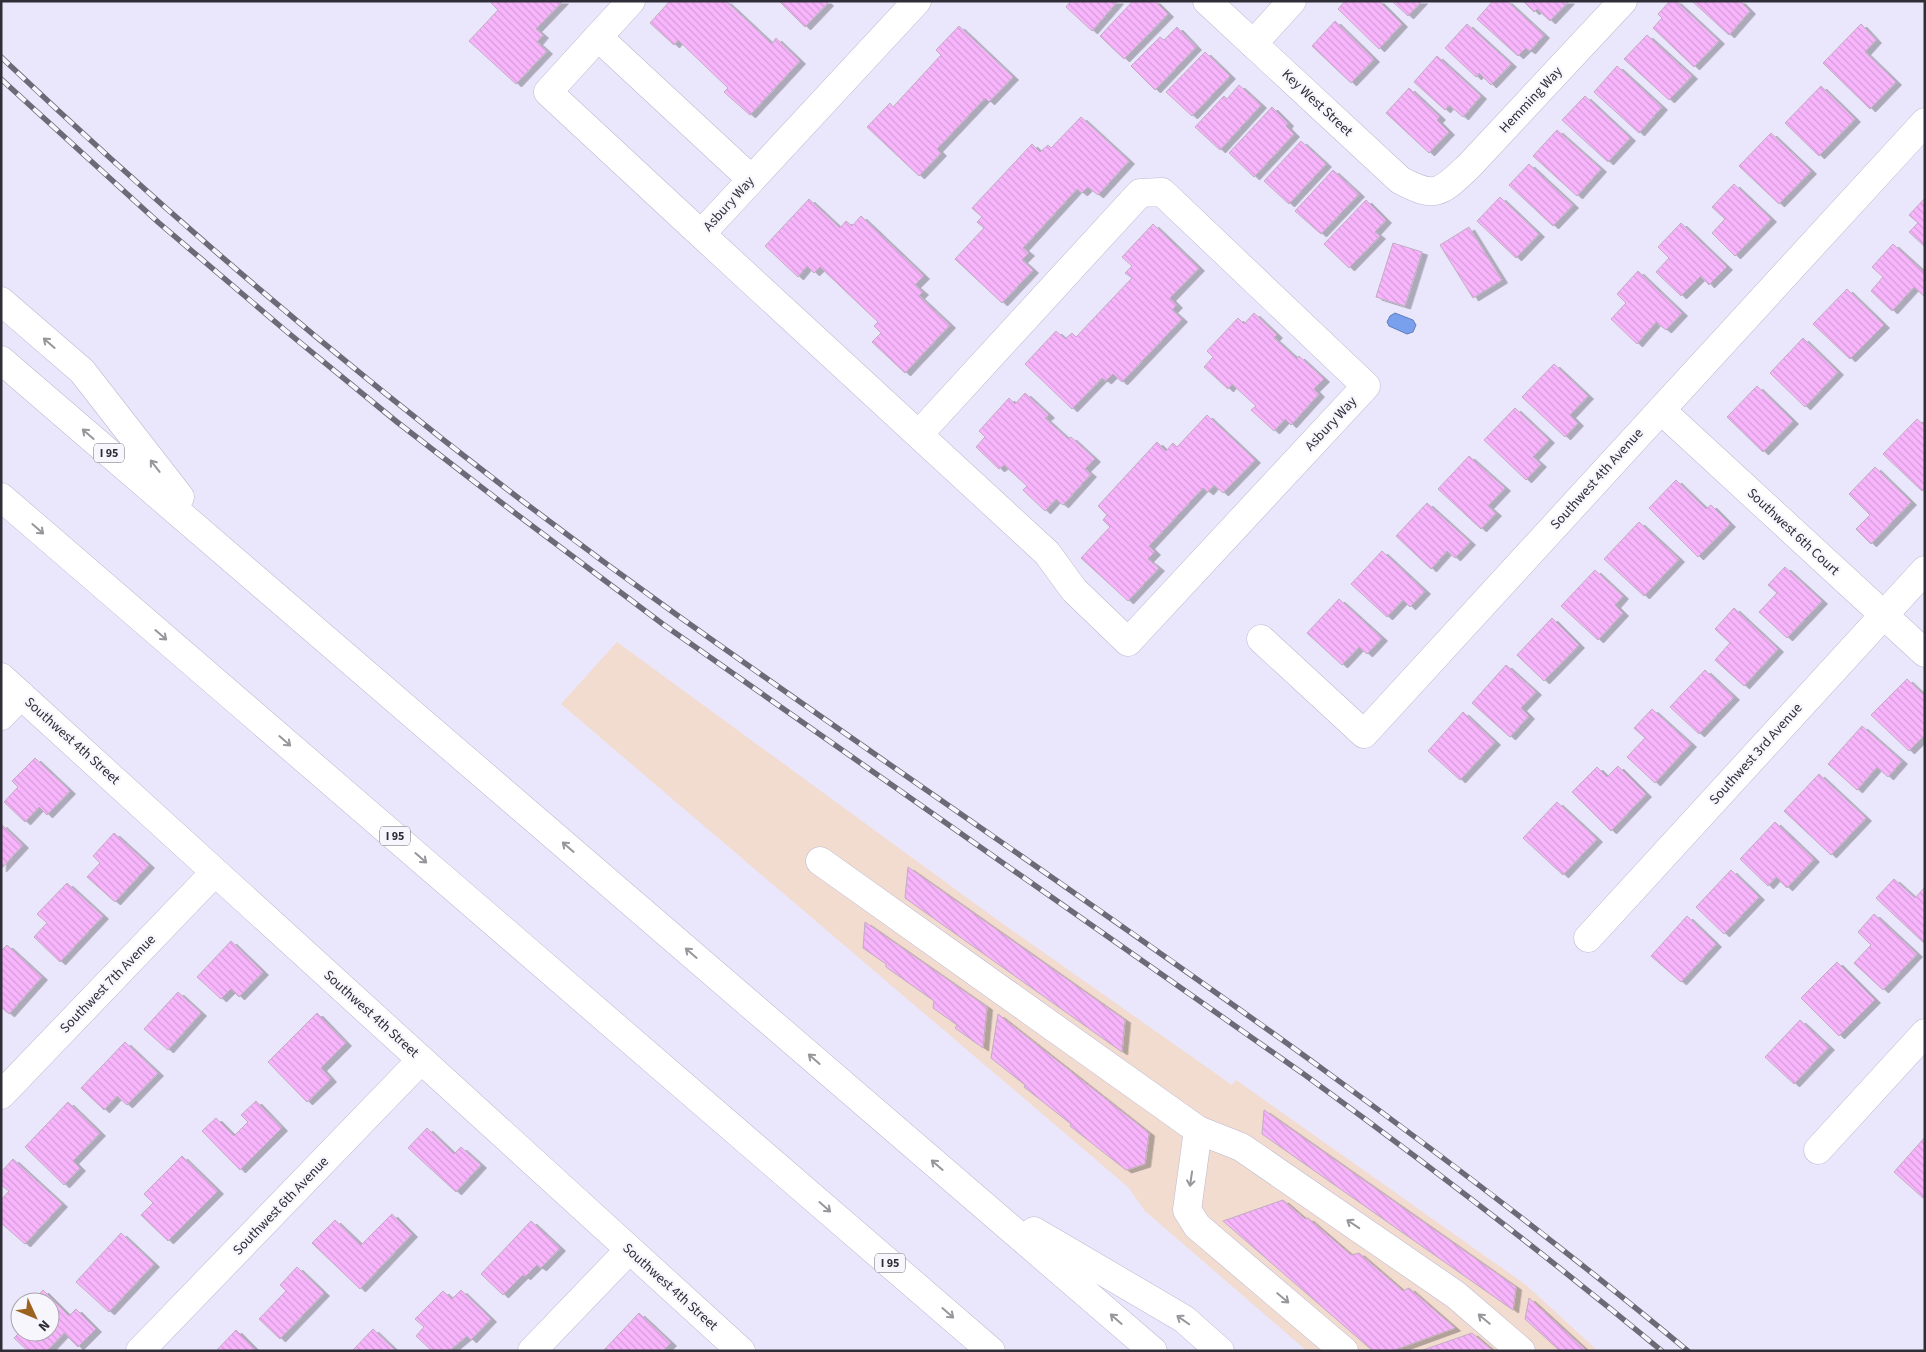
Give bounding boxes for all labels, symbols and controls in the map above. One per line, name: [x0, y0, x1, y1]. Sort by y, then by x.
street label: Hemming Way: [1495, 62, 1567, 138]
street label: Key West Street: [1277, 65, 1357, 141]
street label: Asbury Way: [699, 172, 760, 236]
one-way arrow: [43, 338, 56, 349]
street label: Asbury Way: [1300, 392, 1362, 456]
street label: Southwest 4th Avenue: [1546, 424, 1648, 534]
one-way arrow: [81, 428, 94, 440]
road number: I 95: [94, 443, 124, 462]
one-way arrow: [150, 460, 161, 473]
street label: Southwest 6th Court: [1742, 484, 1844, 580]
one-way arrow: [32, 523, 45, 535]
one-way arrow: [155, 629, 168, 641]
street label: Southwest 4th Street: [20, 693, 124, 790]
street label: Southwest 3rd Avenue: [1705, 699, 1807, 809]
one-way arrow: [278, 735, 291, 747]
road number: I 95: [380, 826, 410, 846]
one-way arrow: [561, 841, 574, 853]
one-way arrow: [414, 853, 427, 864]
street label: Southwest 7th Avenue: [56, 930, 161, 1038]
one-way arrow: [684, 947, 697, 959]
street label: Southwest 4th Street: [319, 966, 423, 1063]
one-way arrow: [808, 1054, 821, 1065]
street label: Southwest 6th Avenue: [229, 1152, 334, 1260]
one-way arrow: [931, 1159, 944, 1171]
one-way arrow: [1186, 1170, 1196, 1186]
one-way arrow: [818, 1201, 831, 1212]
one-way arrow: [1346, 1219, 1360, 1229]
street label: Southwest 4th Street: [618, 1239, 722, 1336]
road number: I 95: [875, 1254, 905, 1272]
north arrow: [10, 1292, 60, 1342]
one-way arrow: [1276, 1292, 1289, 1304]
one-way arrow: [941, 1307, 954, 1319]
one-way arrow: [1110, 1313, 1123, 1325]
one-way arrow: [1478, 1314, 1491, 1325]
text: N: [33, 1315, 54, 1336]
one-way arrow: [1176, 1315, 1190, 1325]

